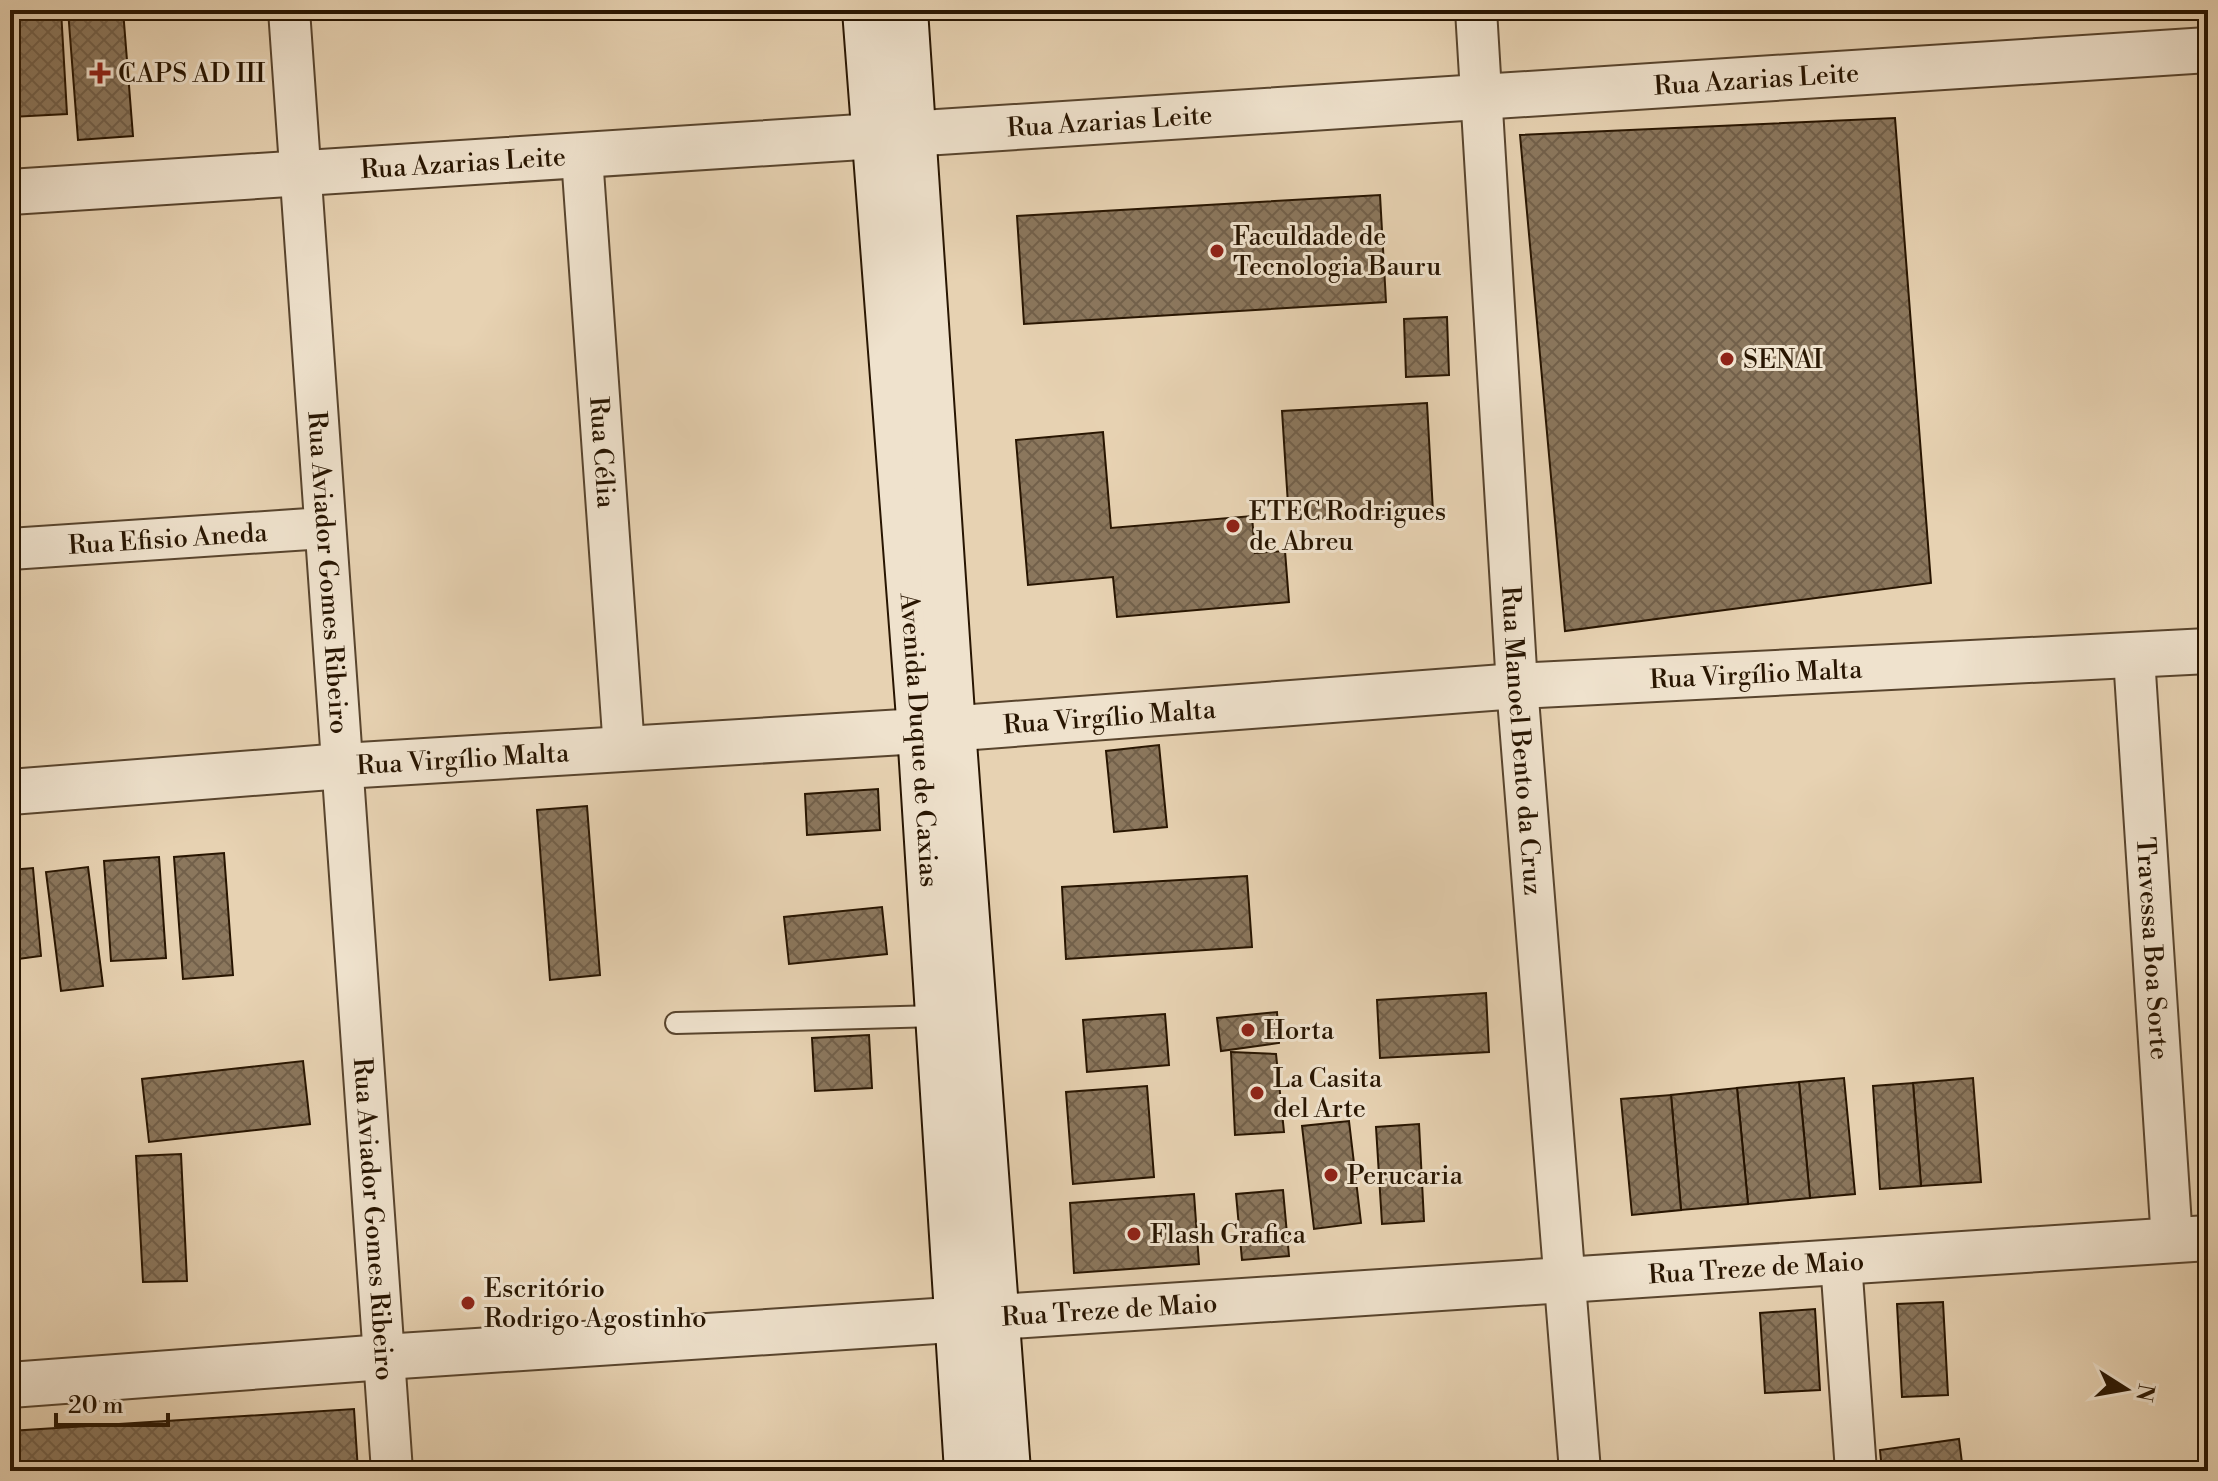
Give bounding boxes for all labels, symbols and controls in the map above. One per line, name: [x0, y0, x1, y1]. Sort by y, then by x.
place label: CAPS AD III: [118, 58, 266, 90]
street label: Rua Azarias Leite: [1653, 58, 1860, 103]
marker: CAPS AD III: [89, 62, 111, 84]
street label: Rua Azarias Leite: [1006, 99, 1214, 145]
street label: Rua Azarias Leite: [359, 141, 567, 186]
place label: Faculdade de Tecnologia Bauru: [1233, 221, 1441, 283]
marker: Faculdade de Tecnologia Bauru: [1208, 242, 1226, 260]
place label: SENAI: [1743, 344, 1823, 376]
marker: SENAI: [1718, 350, 1736, 368]
street label: Rua Célia: [582, 395, 622, 510]
street label: Rua Aviador Gomes Ribeiro: [300, 410, 355, 735]
place label: ETEC Rodrigues de Abreu: [1249, 496, 1446, 558]
street label: Rua Efisio Aneda: [67, 517, 269, 562]
marker: ETEC Rodrigues de Abreu: [1224, 517, 1242, 535]
street label: Rua Manoel Bento da Cruz: [1494, 585, 1549, 896]
street label: Avenida Duque de Caxias: [892, 591, 945, 888]
street label: Rua Virgílio Malta: [1649, 653, 1864, 696]
street label: Rua Virgílio Malta: [1002, 694, 1218, 742]
street label: Rua Virgílio Malta: [356, 737, 571, 782]
street label: Travessa Boa Sorte: [2129, 836, 2175, 1061]
place label: Horta: [1264, 1015, 1335, 1047]
marker: Horta: [1239, 1021, 1257, 1039]
street label: Rua Aviador Gomes Ribeiro: [346, 1056, 401, 1382]
place label: La Casita del Arte: [1273, 1063, 1383, 1125]
marker: La Casita del Arte: [1248, 1084, 1266, 1102]
place label: Perucaria: [1347, 1160, 1464, 1192]
marker: Perucaria: [1322, 1166, 1340, 1184]
place label: Flash Grafica: [1150, 1219, 1307, 1251]
marker: Flash Grafica: [1125, 1225, 1143, 1243]
street label: Rua Treze de Maio: [1647, 1245, 1865, 1291]
place label: Escritório Rodrigo Agostinho: [484, 1273, 707, 1335]
street label: Rua Treze de Maio: [1001, 1288, 1218, 1334]
marker: Escritório Rodrigo Agostinho: [459, 1294, 477, 1312]
north arrow: [2086, 1349, 2166, 1429]
scale bar: [56, 1377, 168, 1427]
text: N: [2129, 1381, 2159, 1404]
text: 20 m: [68, 1391, 124, 1421]

